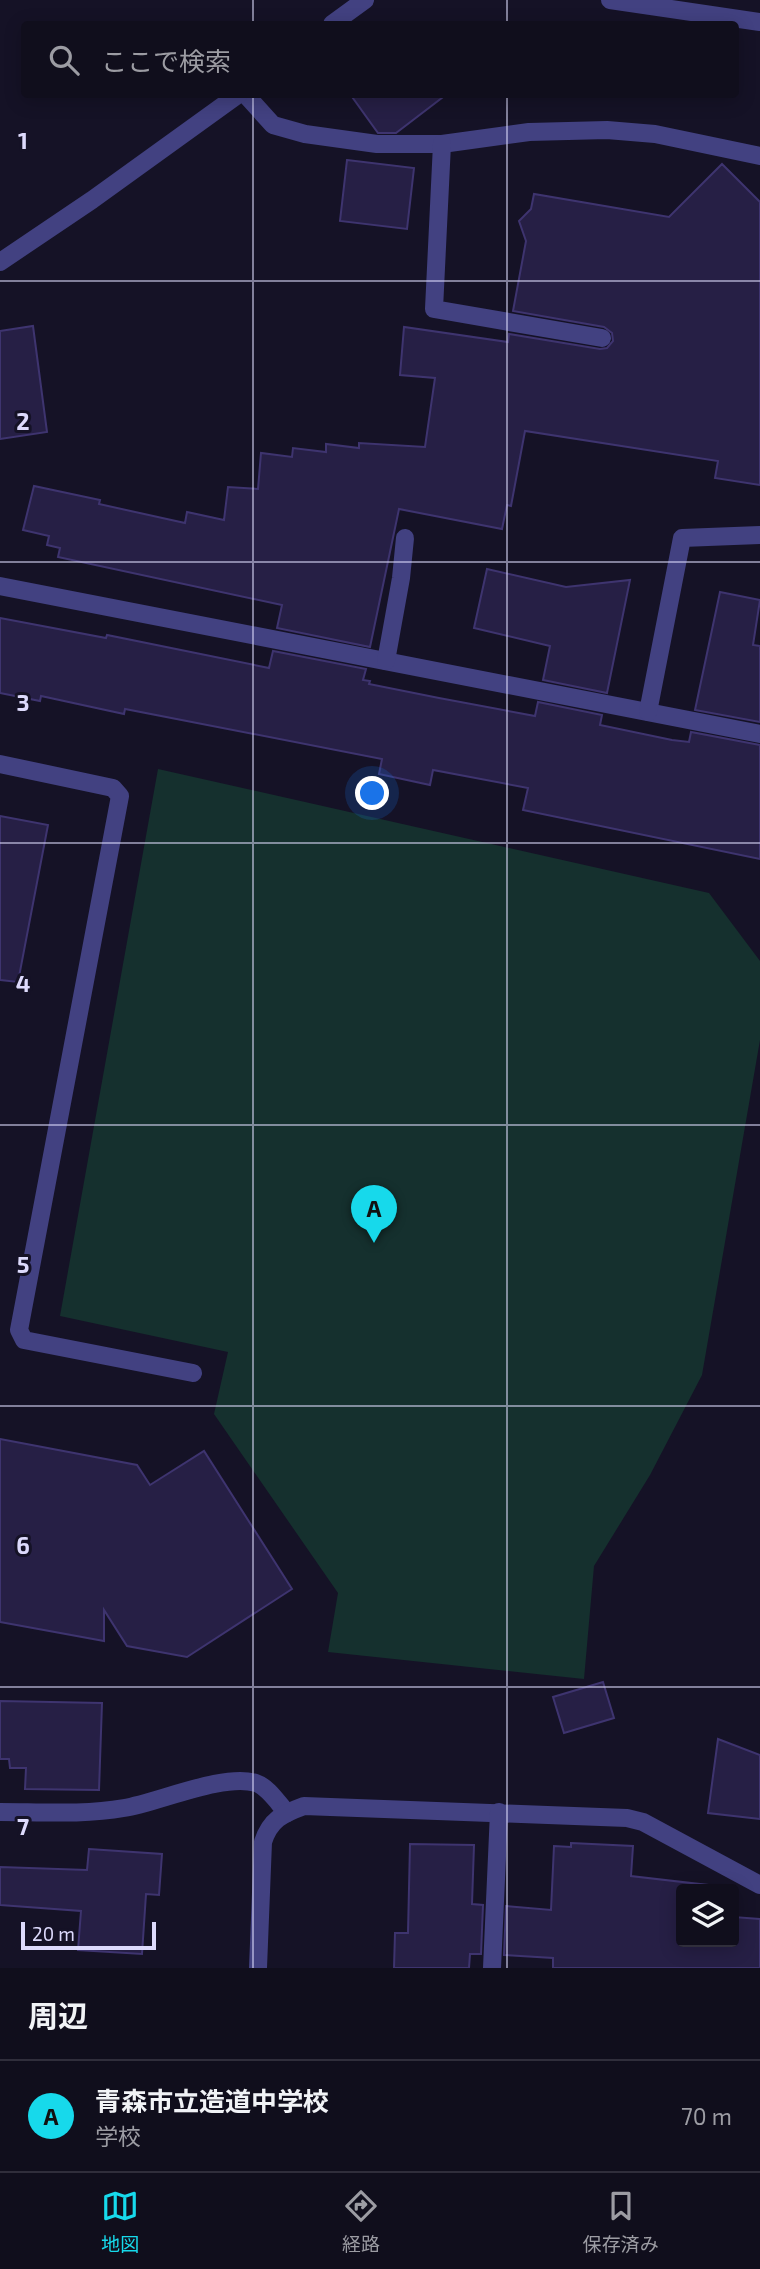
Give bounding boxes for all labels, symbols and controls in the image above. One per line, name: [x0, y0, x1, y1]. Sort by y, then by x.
search box: [21, 21, 739, 98]
icon: search: [45, 41, 83, 79]
text: ここで検索: [101, 45, 231, 76]
text: 1: [18, 126, 28, 154]
text: 2: [16, 407, 30, 435]
text: 3: [16, 688, 30, 716]
your location: [355, 776, 389, 810]
text: 4: [16, 969, 30, 997]
pin: A: [351, 1185, 397, 1243]
text: 5: [17, 1250, 29, 1278]
text: 6: [16, 1531, 30, 1559]
text: 7: [17, 1812, 29, 1840]
map controls: [676, 1884, 739, 1947]
button: layers: [676, 1884, 739, 1947]
scale bar: [21, 1919, 156, 1951]
text: 20 m: [32, 1922, 75, 1945]
text: 周辺: [28, 1997, 88, 2033]
text: 青森市立造道中学校: [95, 2085, 329, 2116]
text: A: [43, 2102, 59, 2130]
text: 70 m: [681, 2102, 732, 2130]
text: 学校: [95, 2122, 141, 2150]
tab: 地図: [101, 2187, 139, 2256]
tab: 経路: [342, 2187, 380, 2256]
tab: 保存済み: [583, 2187, 659, 2256]

